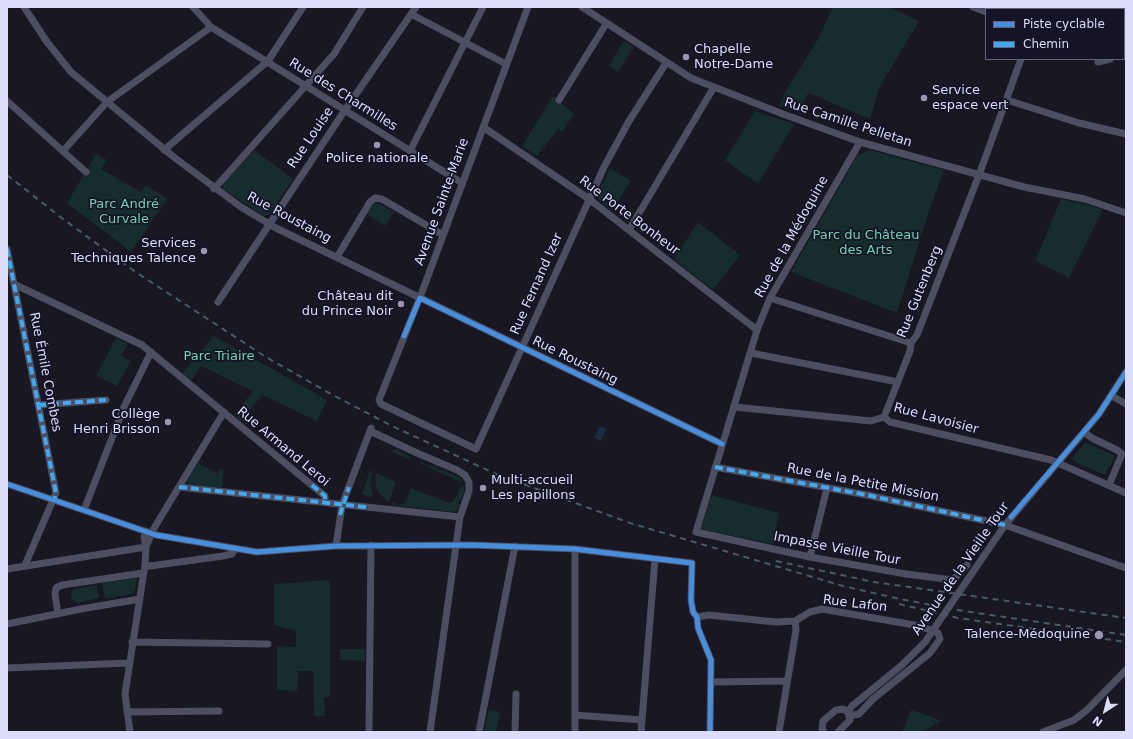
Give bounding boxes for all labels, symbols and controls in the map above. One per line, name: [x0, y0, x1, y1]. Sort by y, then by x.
legend: [985, 8, 1125, 60]
text: Piste cyclable: [1023, 17, 1105, 31]
text: Chemin: [1023, 37, 1069, 51]
place label: Chapelle Notre-Dame: [694, 42, 773, 73]
marker: Chapelle Notre-Dame: [681, 52, 691, 62]
street label: Rue des Charmilles: [286, 55, 400, 135]
place label: Service espace vert: [932, 83, 1008, 114]
marker: Service espace vert: [919, 93, 929, 103]
street label: Rue Camille Pelletan: [782, 95, 914, 151]
street label: Rue Louise: [285, 104, 337, 172]
street label: Avenue Sainte-Marie: [412, 136, 472, 268]
marker: Police nationale: [372, 140, 382, 150]
place label: Police nationale: [326, 151, 428, 167]
street label: Rue Porte Bonheur: [576, 173, 682, 259]
street label: Rue de la Médoquine: [752, 173, 832, 301]
street label: Rue Roustaing: [244, 189, 334, 247]
park label: Parc André Curvale: [89, 197, 159, 228]
park label: Parc du Château des Arts: [813, 228, 919, 259]
street label: Rue Fernand Izer: [508, 231, 566, 337]
place label: Services Techniques Talence: [71, 236, 196, 267]
street label: Rue Gutenberg: [894, 244, 946, 340]
marker: Services Techniques Talence: [199, 246, 209, 256]
place label: Château dit du Prince Noir: [302, 289, 393, 320]
marker: Château dit du Prince Noir: [396, 299, 406, 309]
street label: Rue Émile Combes: [26, 311, 64, 433]
street label: Rue Roustaing: [530, 334, 620, 388]
park label: Parc Triaire: [183, 349, 255, 365]
street label: Rue Lavoisier: [892, 400, 980, 438]
street label: Rue Armand Leroi: [234, 404, 332, 490]
place label: Collège Henri Brisson: [73, 407, 160, 438]
marker: Collège Henri Brisson: [163, 417, 173, 427]
street label: Rue de la Petite Mission: [786, 461, 940, 505]
place label: Multi-accueil Les papillons: [491, 473, 575, 504]
marker: Multi-accueil Les papillons: [478, 483, 488, 493]
street label: Avenue de la Vieille Tour: [909, 499, 1013, 639]
street label: Impasse Vieille Tour: [772, 529, 902, 569]
street label: Rue Lafon: [822, 592, 888, 616]
place label: Talence-Médoquine: [965, 627, 1090, 643]
marker: Talence-Médoquine: [1093, 629, 1105, 641]
north arrow: [1085, 691, 1125, 731]
text: N: [1090, 713, 1105, 729]

